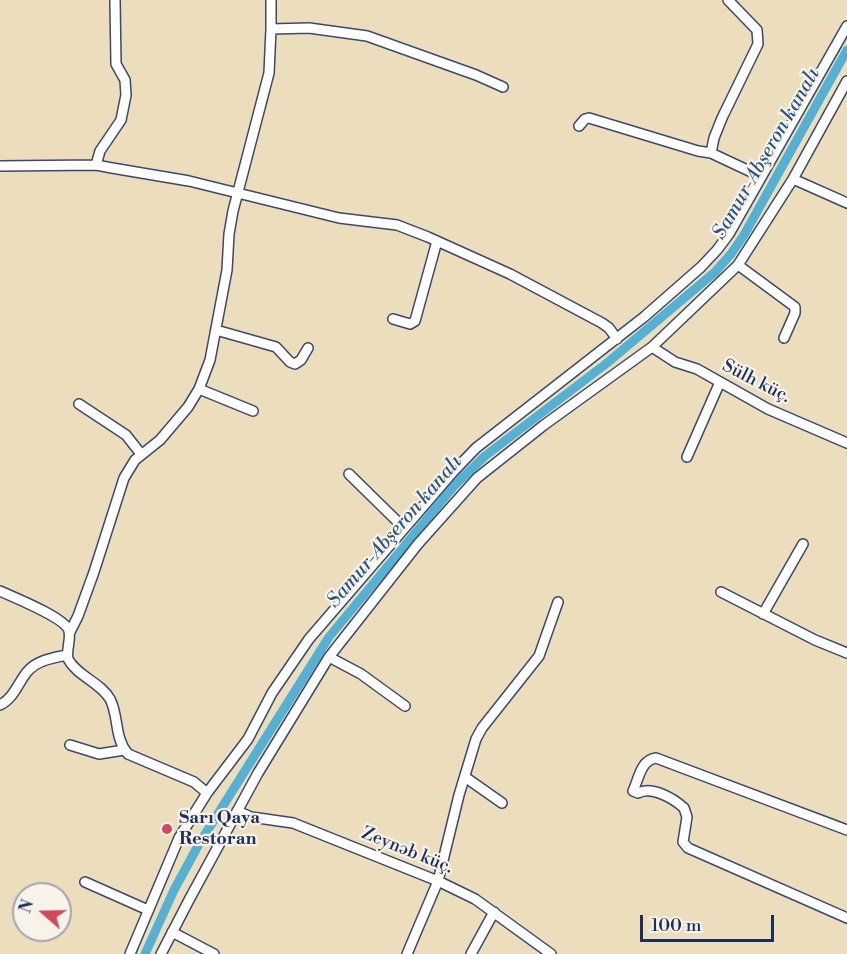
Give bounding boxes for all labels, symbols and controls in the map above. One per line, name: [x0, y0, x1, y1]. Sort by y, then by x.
water label: Samur-Abşeron kanalı: [708, 64, 826, 244]
street label: Sülh küç.: [718, 356, 794, 408]
water label: Samur-Abşeron kanalı: [322, 451, 468, 613]
place label: Sarı Qaya Restoran: [179, 808, 260, 850]
marker: Sarı Qaya Restoran: [160, 822, 174, 836]
street label: Zeynəb küç.: [358, 823, 456, 879]
north arrow: [12, 882, 72, 942]
text: N: [15, 897, 39, 916]
scale bar: [643, 903, 776, 941]
text: 100 m: [651, 914, 702, 937]

